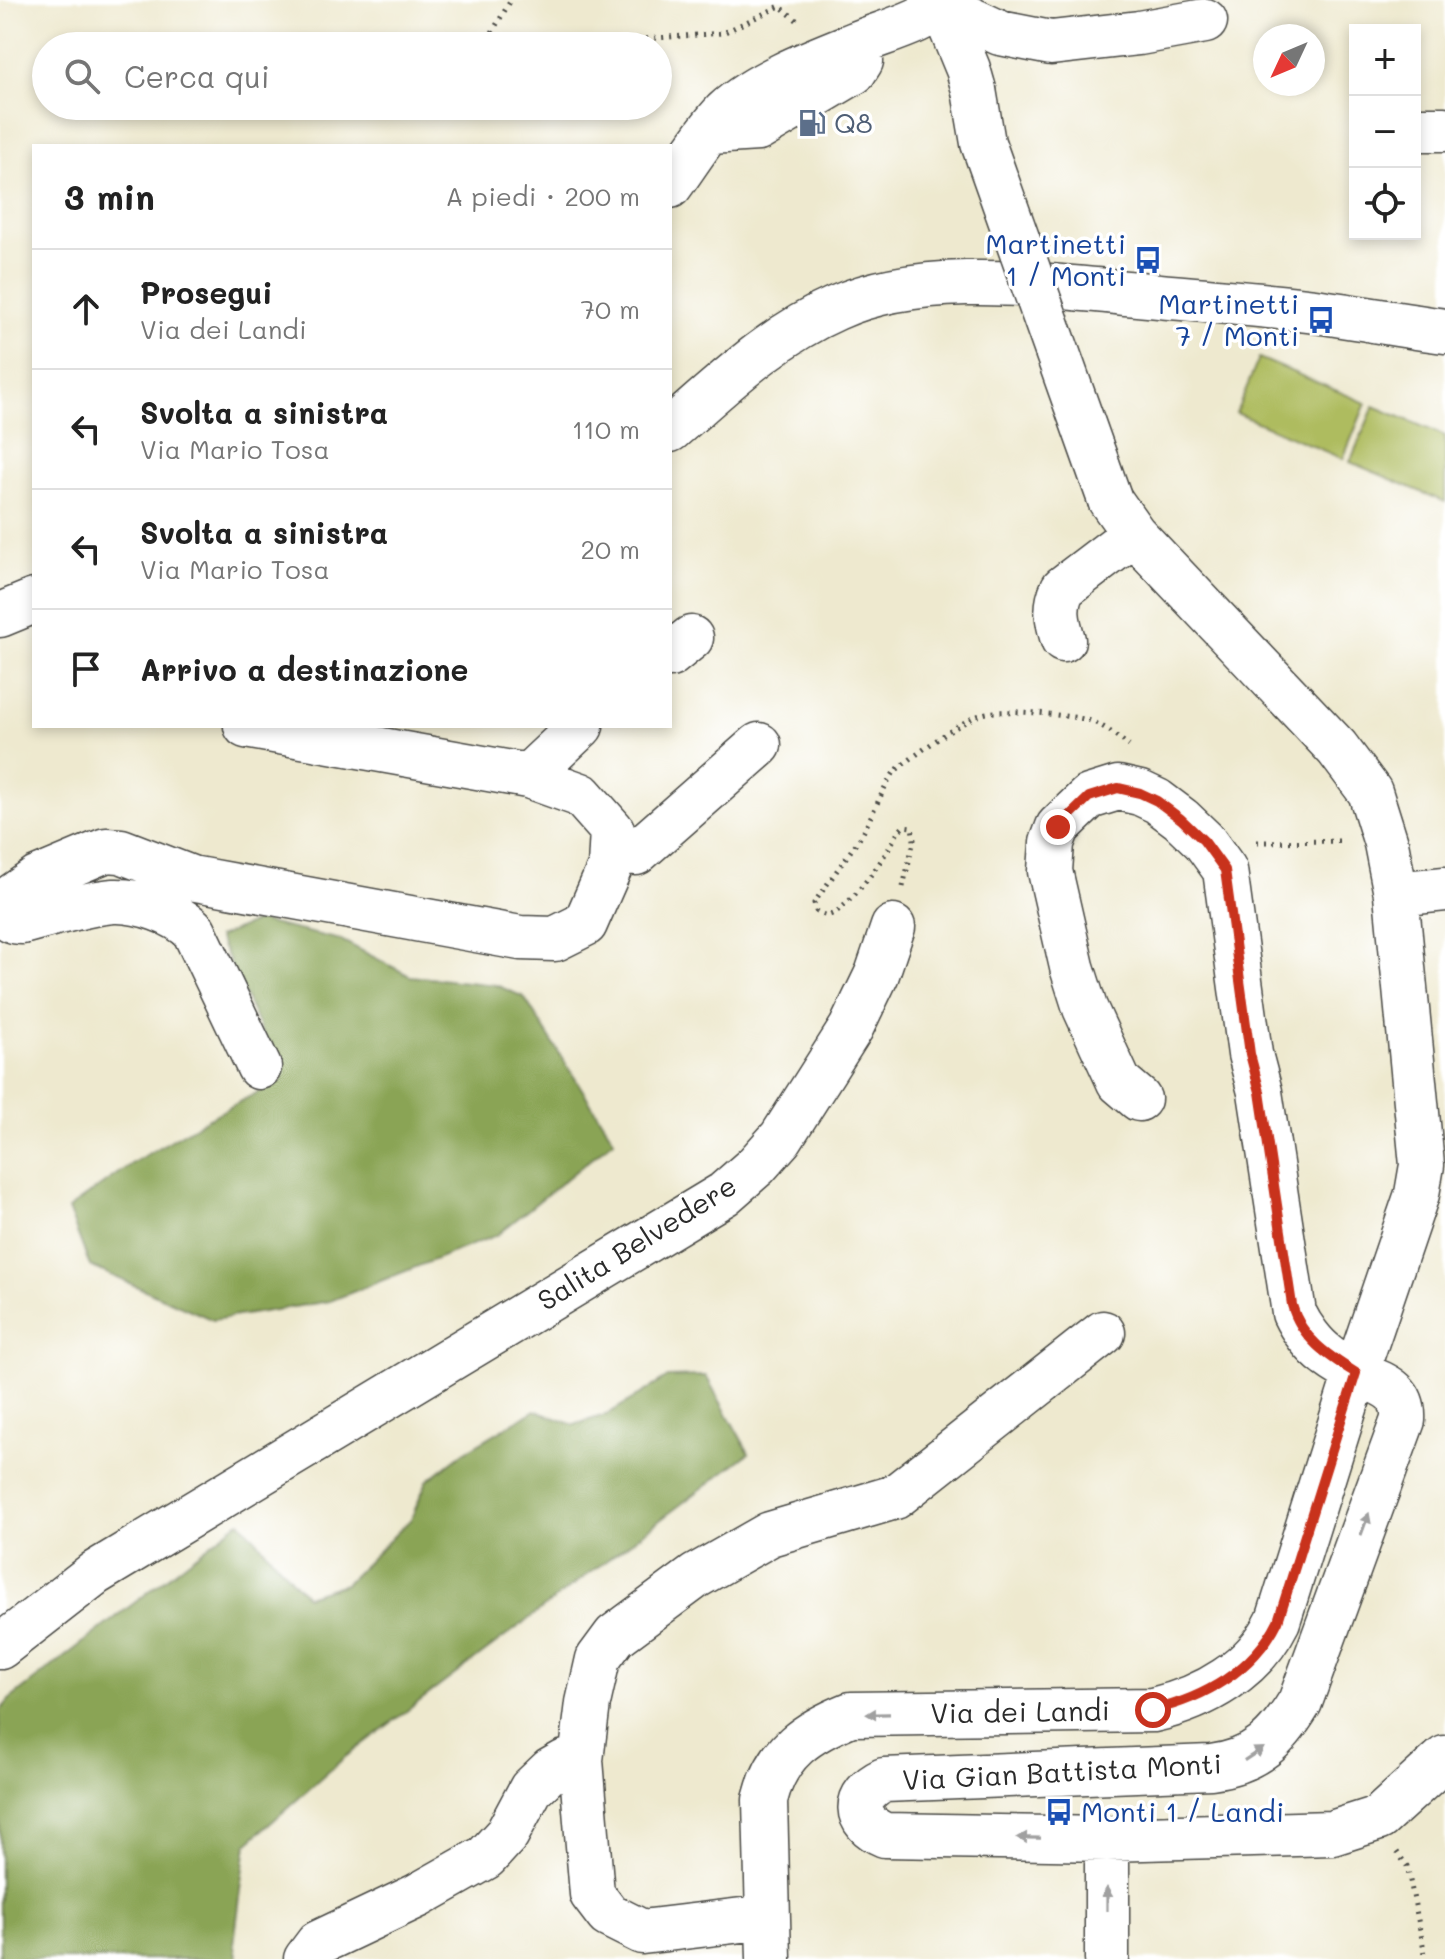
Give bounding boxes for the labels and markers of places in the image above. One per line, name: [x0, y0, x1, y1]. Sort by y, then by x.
place label: Q8: [834, 104, 873, 140]
fuel station icon: Q8: [797, 108, 827, 138]
place label: Martinetti 1 / Monti: [985, 225, 1126, 293]
bus stop icon: Martinetti 1 / Monti: [1133, 245, 1163, 275]
place label: Martinetti 7 / Monti: [1158, 285, 1299, 353]
bus stop icon: Martinetti 7 / Monti: [1306, 305, 1336, 335]
place label: Monti 1 / Landi: [1081, 1793, 1284, 1829]
bus stop icon: Monti 1 / Landi: [1044, 1797, 1074, 1827]

